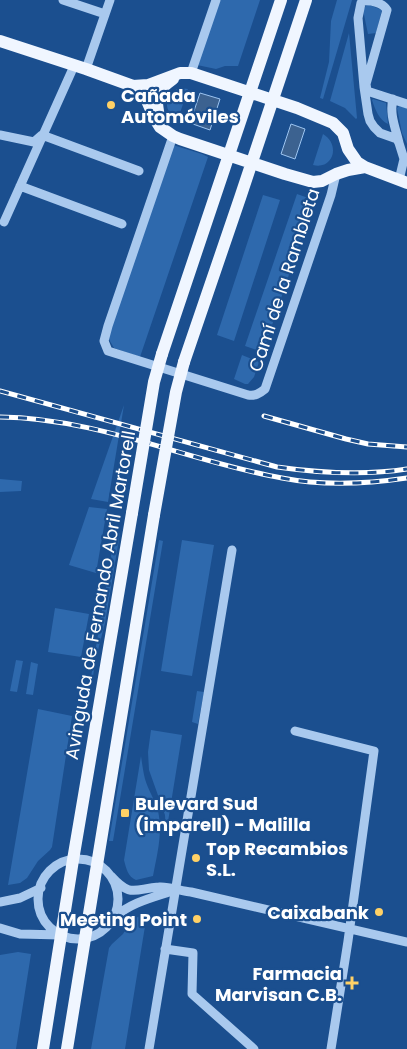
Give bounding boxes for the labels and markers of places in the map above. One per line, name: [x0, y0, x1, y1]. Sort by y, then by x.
place label: Cañada Automóviles: [121, 83, 239, 129]
marker: Cañada Automóviles: [105, 99, 117, 111]
place label: Bulevard Sud (imparell) - Malilla: [135, 791, 311, 837]
marker: Bulevard Sud (imparell) - Malilla: [119, 807, 131, 819]
place label: Top Recambios S.L.: [206, 836, 348, 882]
marker: Top Recambios S.L.: [190, 852, 202, 864]
place label: Caixabank: [267, 900, 370, 925]
marker: Caixabank: [373, 906, 385, 918]
place label: Meeting Point: [60, 907, 187, 932]
marker: Meeting Point: [191, 913, 203, 925]
place label: Farmacia Marvisan C.B.: [215, 961, 342, 1007]
marker: Farmacia Marvisan C.B.: [346, 977, 358, 989]

